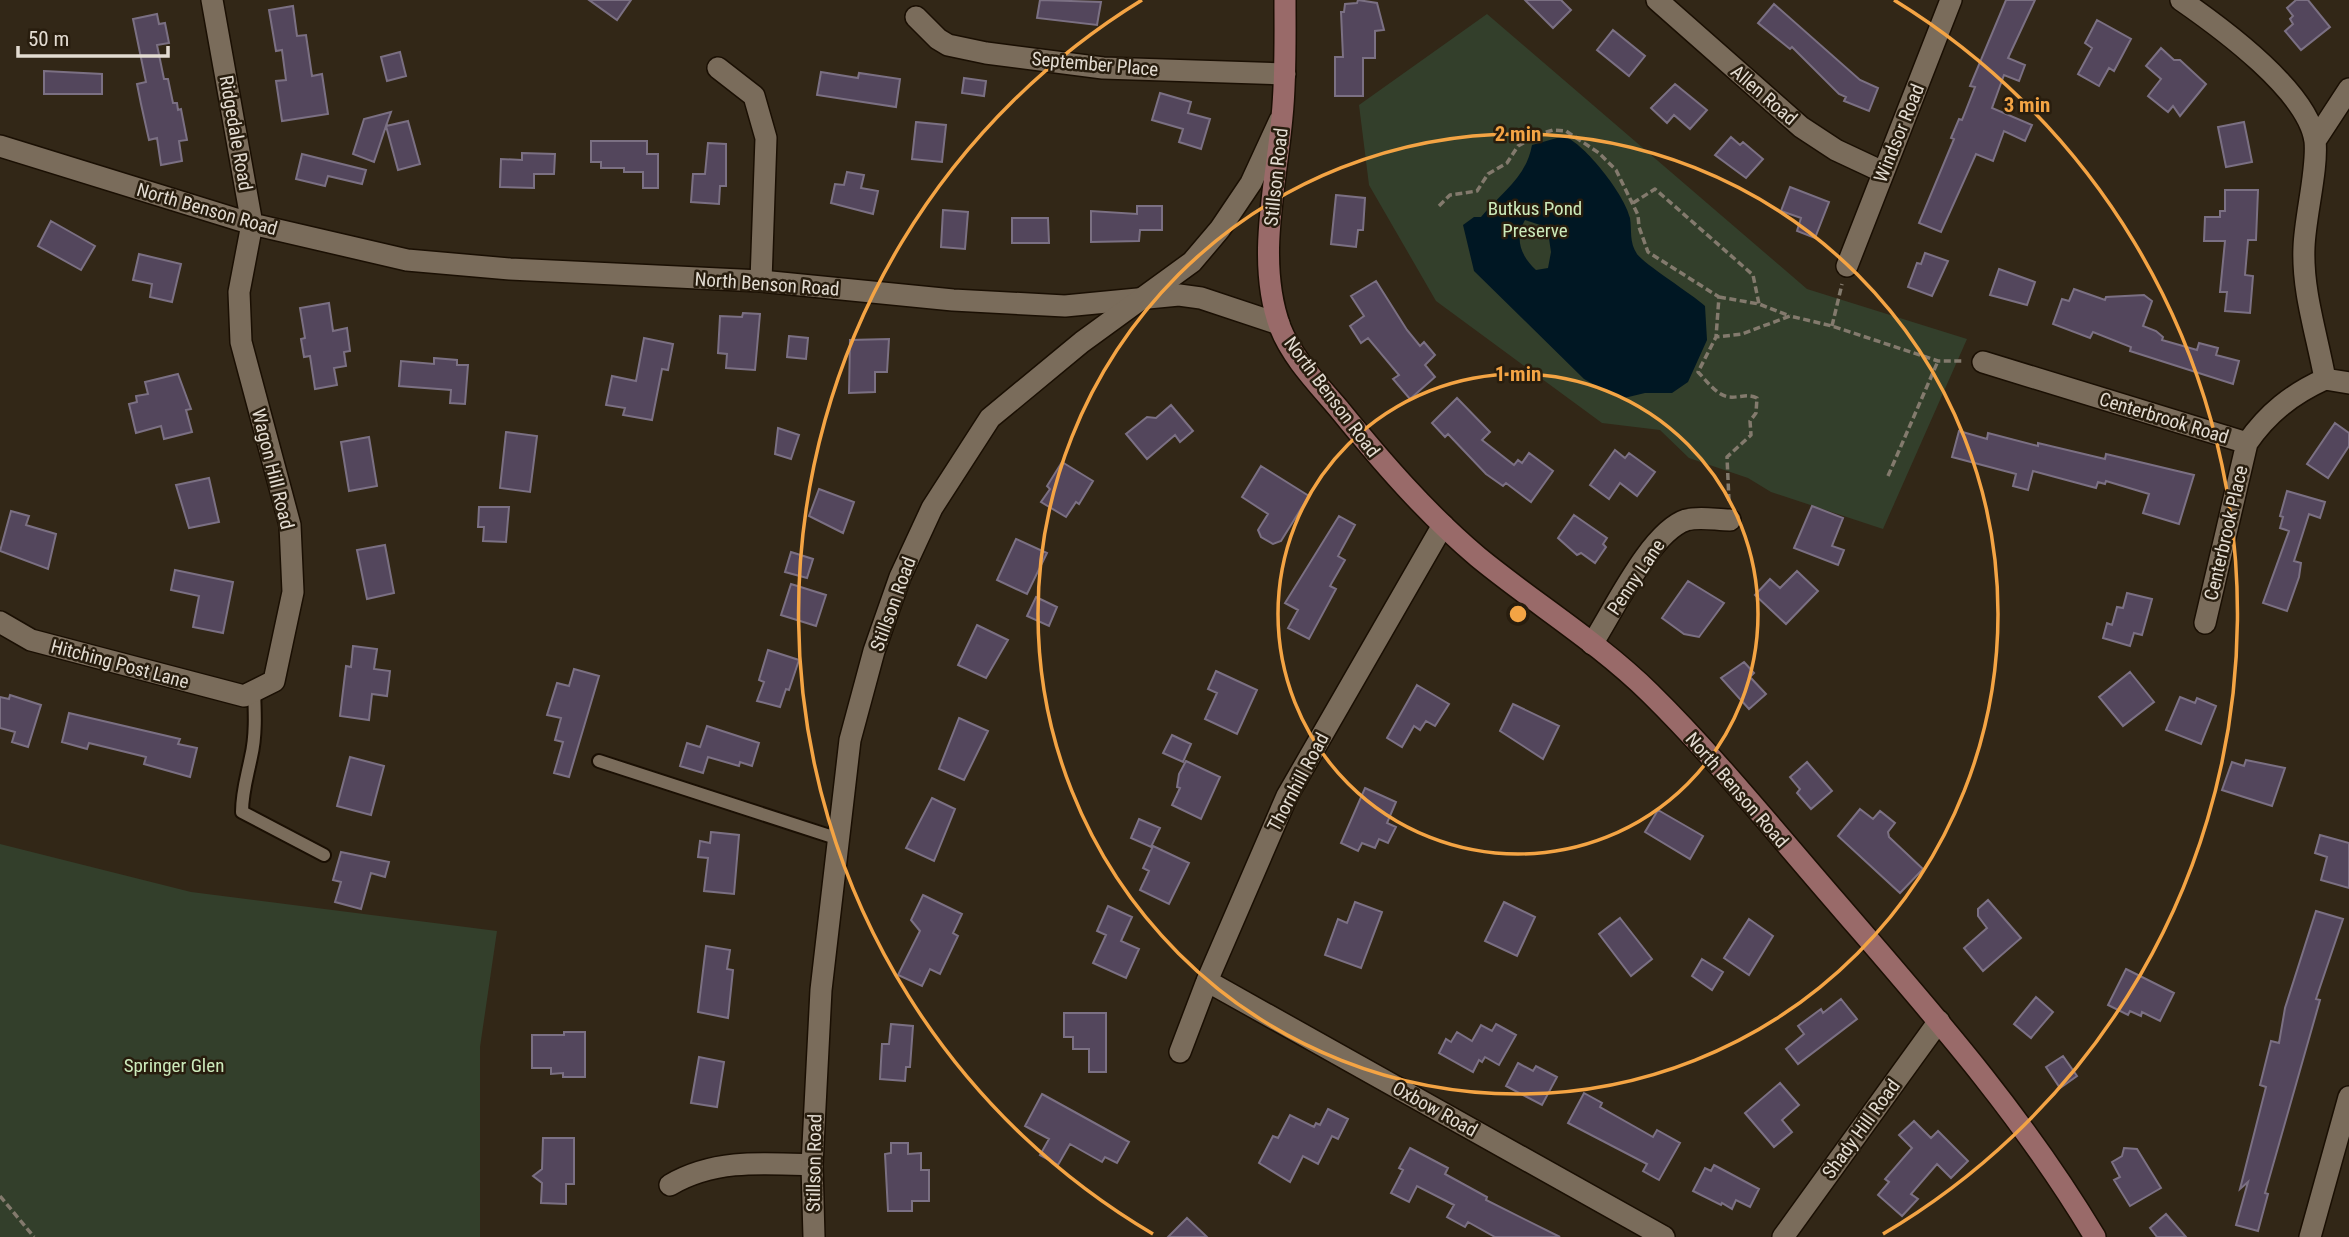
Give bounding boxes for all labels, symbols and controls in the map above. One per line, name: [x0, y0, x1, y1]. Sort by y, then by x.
scale bar: [18, 14, 168, 58]
text: 50 m: [28, 27, 69, 51]
street label: September Place: [1031, 47, 1159, 81]
street label: Allen Road: [1726, 60, 1802, 130]
street label: Ridgedale Road: [215, 74, 257, 192]
street label: Windsor Road: [1869, 80, 1929, 186]
text: 3 min: [2004, 93, 2050, 117]
text: 2 min: [1495, 122, 1541, 146]
street label: Stillson Road: [1259, 127, 1293, 227]
street label: North Benson Road: [134, 178, 280, 240]
park label: Butkus Pond Preserve: [1488, 197, 1582, 242]
street label: North Benson Road: [694, 267, 840, 301]
street label: North Benson Road: [1279, 332, 1385, 462]
text: 1 min: [1495, 362, 1541, 386]
street label: Centerbrook Road: [2096, 387, 2232, 449]
street label: Wagon Hill Road: [247, 406, 299, 532]
street label: Centerbrook Place: [2199, 463, 2253, 603]
street label: Penny Lane: [1602, 535, 1670, 619]
street label: Stillson Road: [865, 554, 921, 654]
centre of rings: [1506, 602, 1530, 626]
street label: Hitching Post Lane: [49, 635, 192, 693]
street label: North Benson Road: [1681, 728, 1793, 852]
street label: Thornhill Road: [1262, 729, 1334, 835]
park label: Springer Glen: [124, 1054, 224, 1077]
street label: Shady Hill Road: [1817, 1075, 1905, 1183]
street label: Oxbow Road: [1389, 1076, 1481, 1142]
street label: Stillson Road: [802, 1114, 826, 1212]

